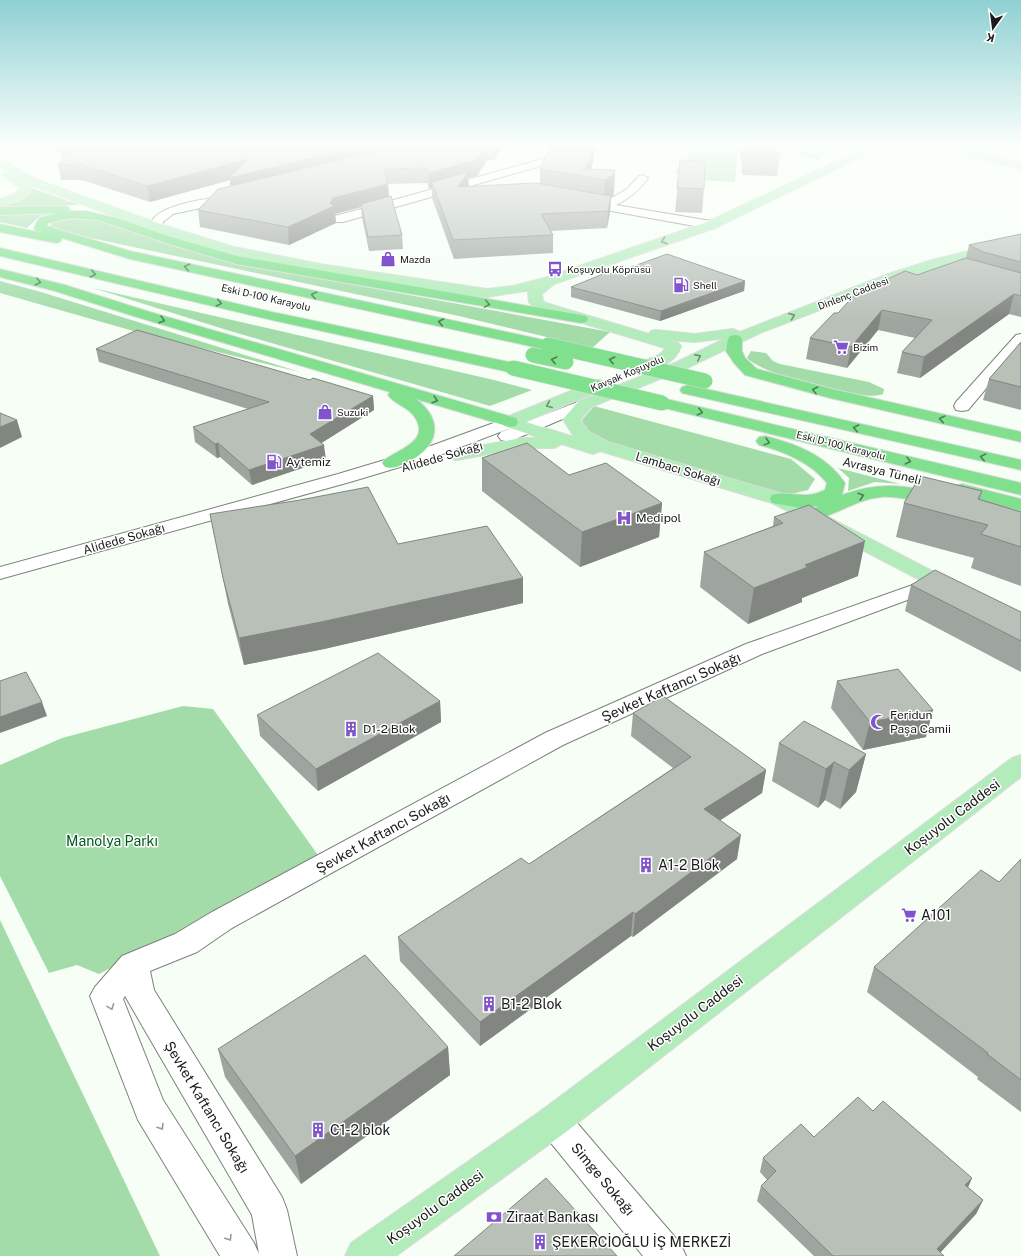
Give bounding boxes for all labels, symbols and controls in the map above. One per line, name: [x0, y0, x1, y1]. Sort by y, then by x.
north arrow: [973, 8, 1013, 48]
text: K: [985, 31, 996, 44]
one-way arrow: [660, 236, 667, 245]
shop icon: Mazda: [379, 250, 397, 268]
place label: Mazda: [400, 253, 431, 265]
bus stop icon: Koşuyolu Köprüsü: [546, 260, 564, 278]
place label: Koşuyolu Köprüsü: [567, 263, 651, 275]
one-way arrow: [184, 264, 191, 272]
one-way arrow: [89, 269, 96, 277]
street label: Dinlenç Caddesi: [816, 274, 890, 312]
fuel station icon: Shell: [672, 276, 690, 294]
one-way arrow: [35, 278, 41, 286]
place label: Shell: [693, 279, 717, 291]
street label: Eski D-100 Karayolu: [220, 281, 312, 313]
one-way arrow: [311, 291, 318, 299]
one-way arrow: [216, 299, 222, 307]
one-way arrow: [484, 299, 490, 308]
one-way arrow: [788, 312, 795, 320]
one-way arrow: [158, 315, 165, 324]
one-way arrow: [438, 319, 445, 327]
supermarket icon: Bizim: [832, 338, 850, 356]
place label: Bizim: [853, 341, 878, 353]
street label: Kavşak Koşuyolu: [589, 352, 666, 394]
one-way arrow: [694, 354, 702, 362]
one-way arrow: [551, 356, 557, 364]
one-way arrow: [609, 356, 615, 364]
one-way arrow: [812, 386, 819, 395]
one-way arrow: [431, 395, 438, 404]
one-way arrow: [545, 401, 552, 409]
shop icon: Suzuki: [316, 403, 334, 421]
place label: Suzuki: [337, 406, 368, 418]
one-way arrow: [697, 407, 703, 415]
one-way arrow: [939, 415, 945, 423]
one-way arrow: [853, 425, 859, 433]
street label: Eski D-100 Karayolu: [795, 428, 887, 462]
one-way arrow: [764, 437, 770, 445]
street label: Alidede Sokağı: [400, 439, 484, 475]
street label: Lambacı Sokağı: [634, 449, 722, 489]
fuel station icon: Aytemiz: [265, 453, 283, 471]
one-way arrow: [980, 453, 986, 461]
street label: Avrasya Tüneli: [841, 454, 923, 488]
place label: Aytemiz: [286, 455, 331, 469]
one-way arrow: [905, 457, 911, 465]
one-way arrow: [857, 492, 864, 501]
hospital icon: Medipol: [615, 509, 633, 527]
place label: Medipol: [636, 511, 682, 525]
street label: Alidede Sokağı: [82, 521, 166, 557]
street label: Şevket Kaftancı Sokağı: [599, 649, 743, 725]
place label: Feridun Paşa Camii: [890, 708, 951, 736]
mosque icon: Feridun Paşa Camii: [869, 713, 887, 731]
building icon: D1-2 Blok: [342, 720, 360, 738]
place label: D1-2 Blok: [363, 722, 416, 736]
street label: Koşuyolu Caddesi: [901, 776, 1003, 858]
street label: Şevket Kaftancı Sokağı: [313, 789, 453, 877]
park label: Manolya Parkı: [66, 833, 158, 849]
building icon: A1-2 Blok: [637, 856, 655, 874]
place label: A1-2 Blok: [658, 857, 720, 873]
supermarket icon: A101: [900, 906, 918, 924]
place label: A101: [921, 907, 951, 923]
street label: Koşuyolu Caddesi: [644, 972, 746, 1054]
building icon: B1-2 Blok: [480, 995, 498, 1013]
place label: B1-2 Blok: [501, 996, 562, 1012]
one-way arrow: [106, 1004, 114, 1011]
street label: Şevket Kaftancı Sokağı: [161, 1038, 253, 1176]
building icon: C1-2 blok: [309, 1121, 327, 1139]
place label: C1-2 blok: [330, 1122, 391, 1138]
one-way arrow: [157, 1123, 164, 1130]
street label: Simge Sokağı: [568, 1140, 638, 1218]
street label: Koşuyolu Caddesi: [384, 1167, 486, 1247]
bank icon: Ziraat Bankası: [485, 1208, 503, 1226]
place label: Ziraat Bankası: [506, 1209, 599, 1225]
place label: ŞEKERCİOĞLU İŞ MERKEZİ: [552, 1232, 731, 1250]
building icon: ŞEKERCİOĞLU İŞ MERKEZİ: [531, 1233, 549, 1251]
one-way arrow: [225, 1234, 232, 1241]

